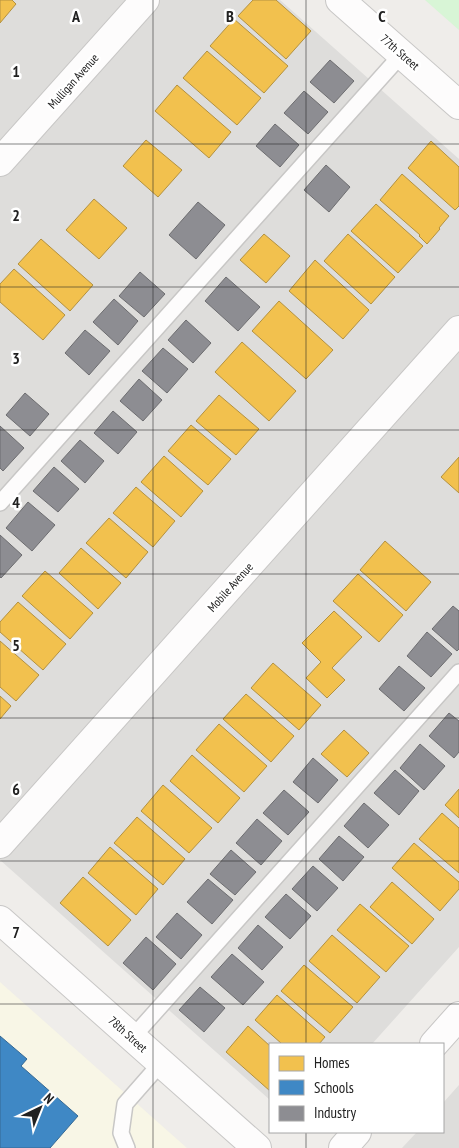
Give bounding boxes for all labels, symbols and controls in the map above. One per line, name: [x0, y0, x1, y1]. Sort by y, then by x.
text: A: [71, 6, 81, 26]
text: B: [226, 6, 234, 26]
text: C: [378, 6, 386, 26]
street label: 77th Street: [377, 31, 423, 73]
street label: Mulligan Avenue: [44, 50, 102, 112]
text: 1: [12, 61, 20, 81]
text: 2: [12, 205, 20, 225]
text: 3: [12, 348, 20, 368]
text: 4: [12, 492, 20, 512]
street label: Mobile Avenue: [204, 559, 256, 615]
text: 5: [12, 635, 20, 655]
text: 6: [12, 779, 20, 799]
text: 7: [12, 922, 20, 942]
street label: 78th Street: [106, 1013, 151, 1056]
legend: [269, 1043, 444, 1133]
text: Homes: [314, 1053, 350, 1072]
text: Schools: [314, 1078, 354, 1097]
north arrow: [15, 1083, 65, 1133]
text: N: [40, 1089, 58, 1108]
text: Industry: [314, 1103, 356, 1122]

